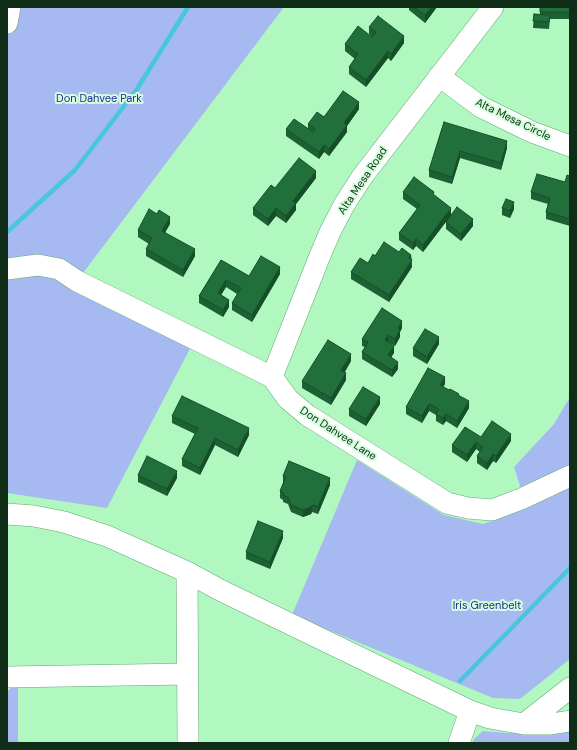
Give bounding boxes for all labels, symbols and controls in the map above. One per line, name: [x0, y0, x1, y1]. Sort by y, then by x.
park label: Don Dahvee Park: [56, 92, 142, 106]
street label: Alta Mesa Circle: [473, 96, 553, 144]
street label: Alta Mesa Road: [336, 145, 390, 217]
street label: Don Dahvee Lane: [297, 404, 379, 464]
park label: Iris Greenbelt: [453, 599, 521, 613]

